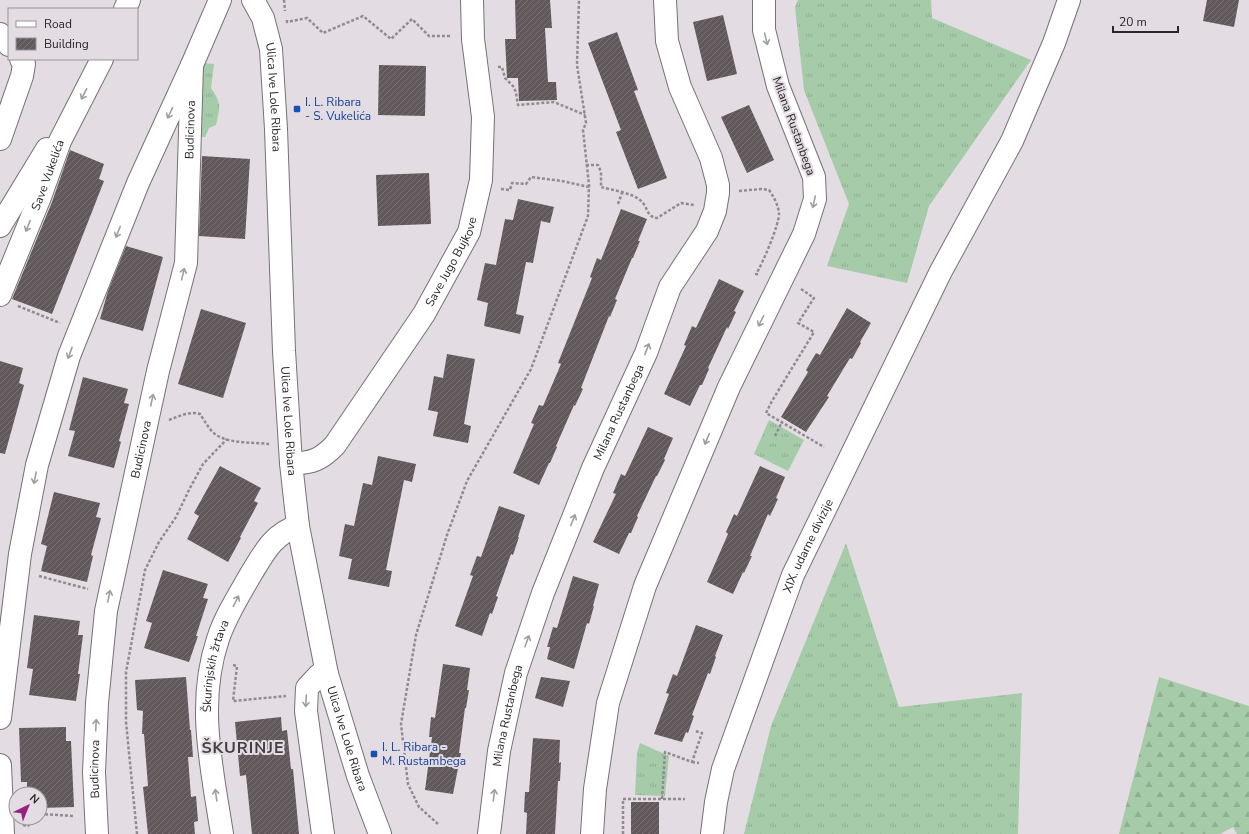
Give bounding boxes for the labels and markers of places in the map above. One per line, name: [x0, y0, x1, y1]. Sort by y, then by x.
place label: I. L. Ribara - S. Vukelića: [305, 94, 371, 124]
marker: I. L. Ribara - S. Vukelića: [292, 104, 302, 114]
place label: I. L. Ribara - M. Rustambega: [382, 739, 466, 769]
marker: I. L. Ribara - M. Rustambega: [369, 749, 379, 759]

